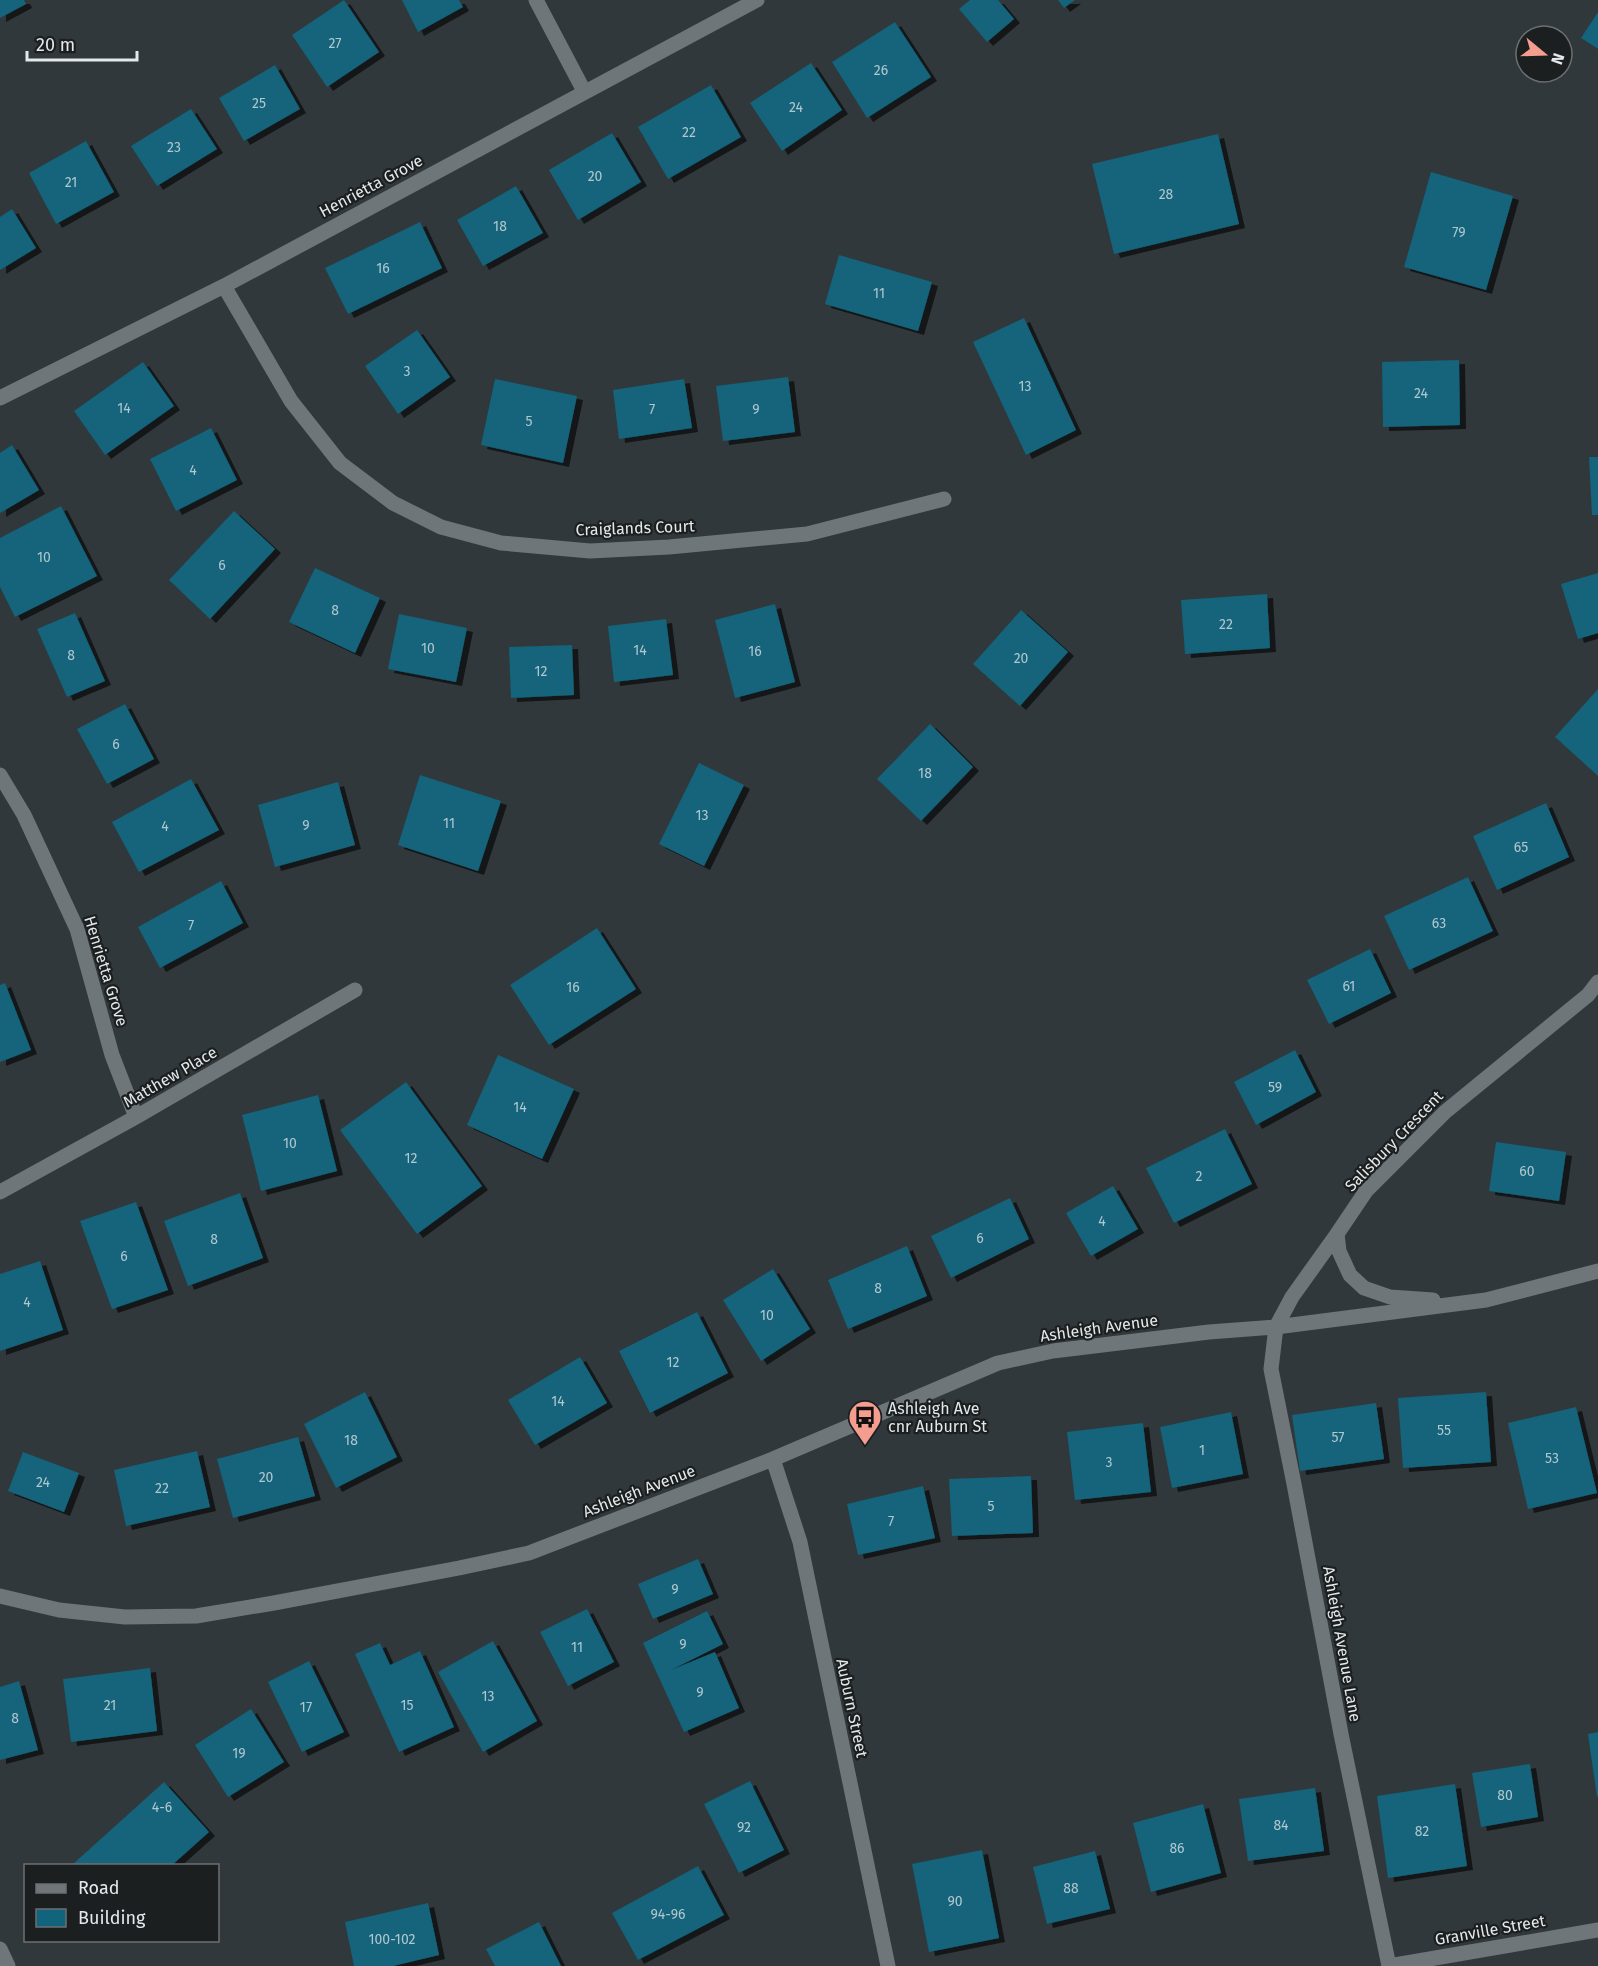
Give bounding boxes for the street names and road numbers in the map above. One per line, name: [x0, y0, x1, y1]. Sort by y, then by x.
street label: Henrietta Grove: [316, 151, 426, 221]
street label: Craiglands Court: [575, 516, 695, 540]
street label: Henrietta Grove: [80, 914, 132, 1028]
street label: Matthew Place: [120, 1043, 220, 1111]
street label: Salisbury Crescent: [1341, 1086, 1447, 1195]
street label: Ashleigh Avenue: [1039, 1310, 1159, 1346]
street label: Ashleigh Avenue: [580, 1461, 698, 1521]
street label: Ashleigh Avenue Lane: [1319, 1565, 1365, 1723]
street label: Auburn Street: [832, 1657, 872, 1759]
street label: Granville Street: [1433, 1911, 1547, 1949]

